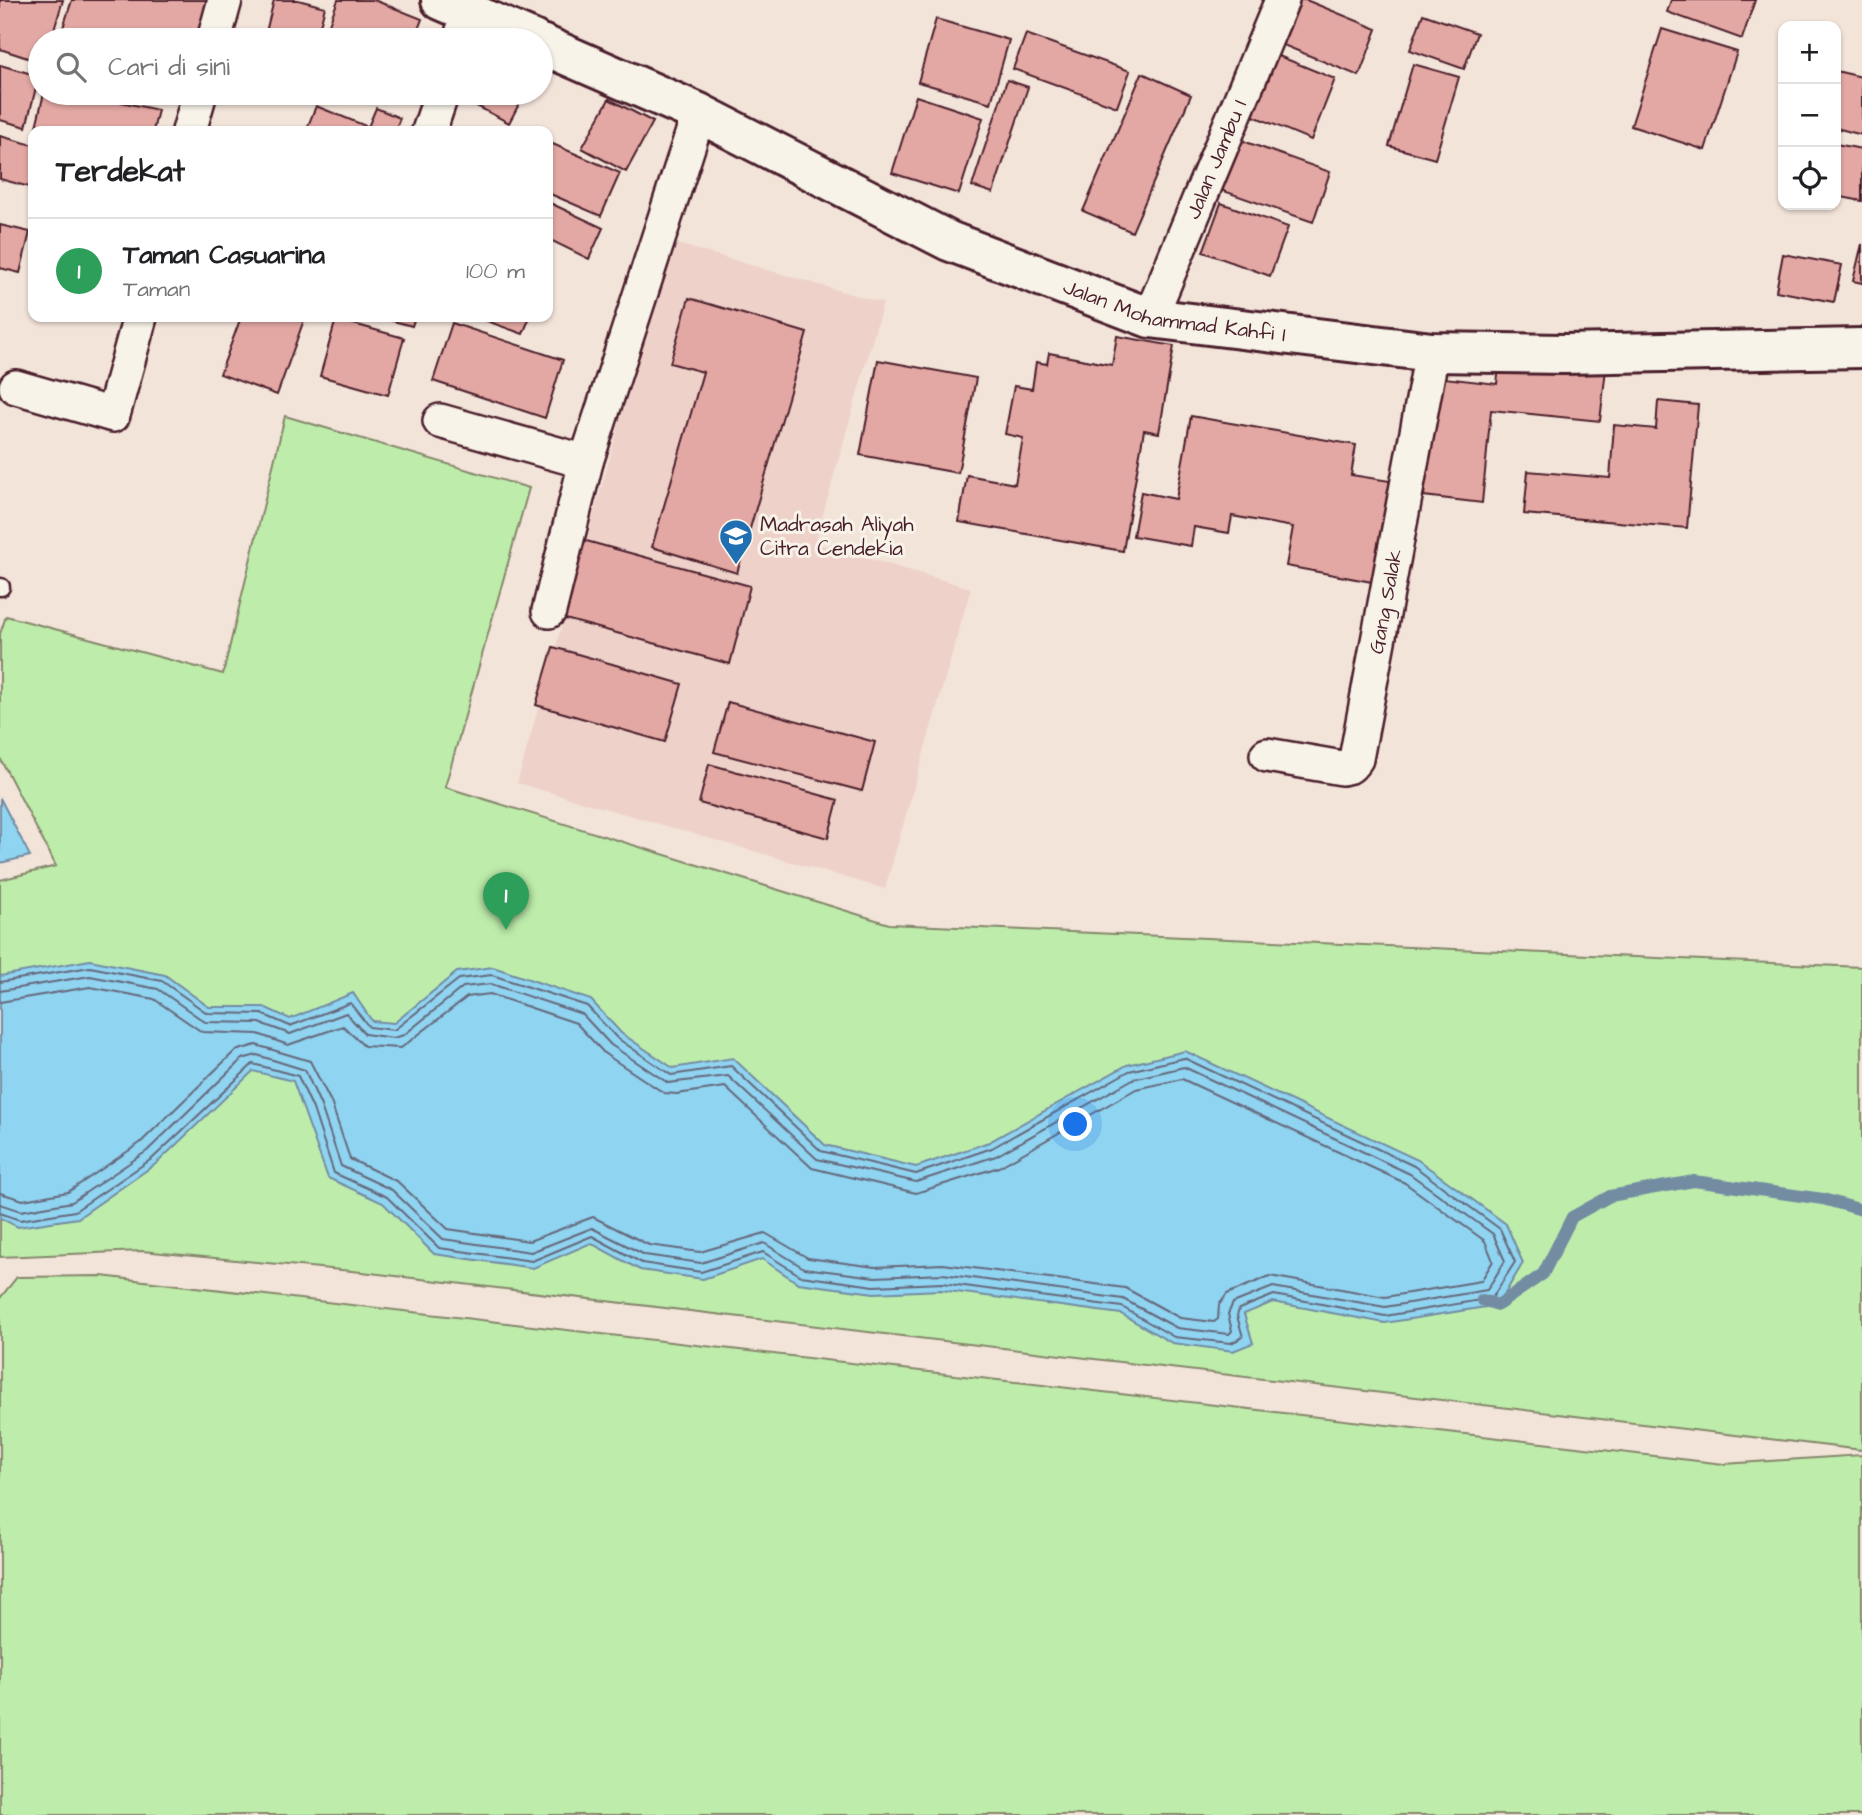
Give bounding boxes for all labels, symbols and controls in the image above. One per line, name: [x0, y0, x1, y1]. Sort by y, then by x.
map controls: [1778, 21, 1841, 210]
button: +: [1778, 21, 1841, 84]
search box: [28, 28, 553, 105]
icon: search: [52, 48, 90, 86]
text: Cari di sini: [108, 49, 230, 85]
button: −: [1778, 84, 1841, 147]
street label: Jalan Jambu I: [1179, 95, 1254, 224]
button: locate: [1778, 147, 1841, 210]
text: Terdekat: [56, 151, 185, 193]
text: Taman Casuarina: [123, 237, 325, 273]
text: 1: [78, 255, 80, 287]
text: 100 m: [466, 255, 525, 287]
street label: Jalan Mohammad Kahfi I: [1059, 272, 1288, 349]
text: Taman: [123, 273, 190, 305]
place label: Madrasah Aliyah Citra Cendekia: [760, 510, 914, 563]
school or university icon: Madrasah Aliyah Citra Cendekia: [717, 517, 755, 566]
street label: Gang Salak: [1362, 547, 1410, 656]
pin: 1: [483, 872, 529, 930]
your location: [1058, 1107, 1092, 1141]

